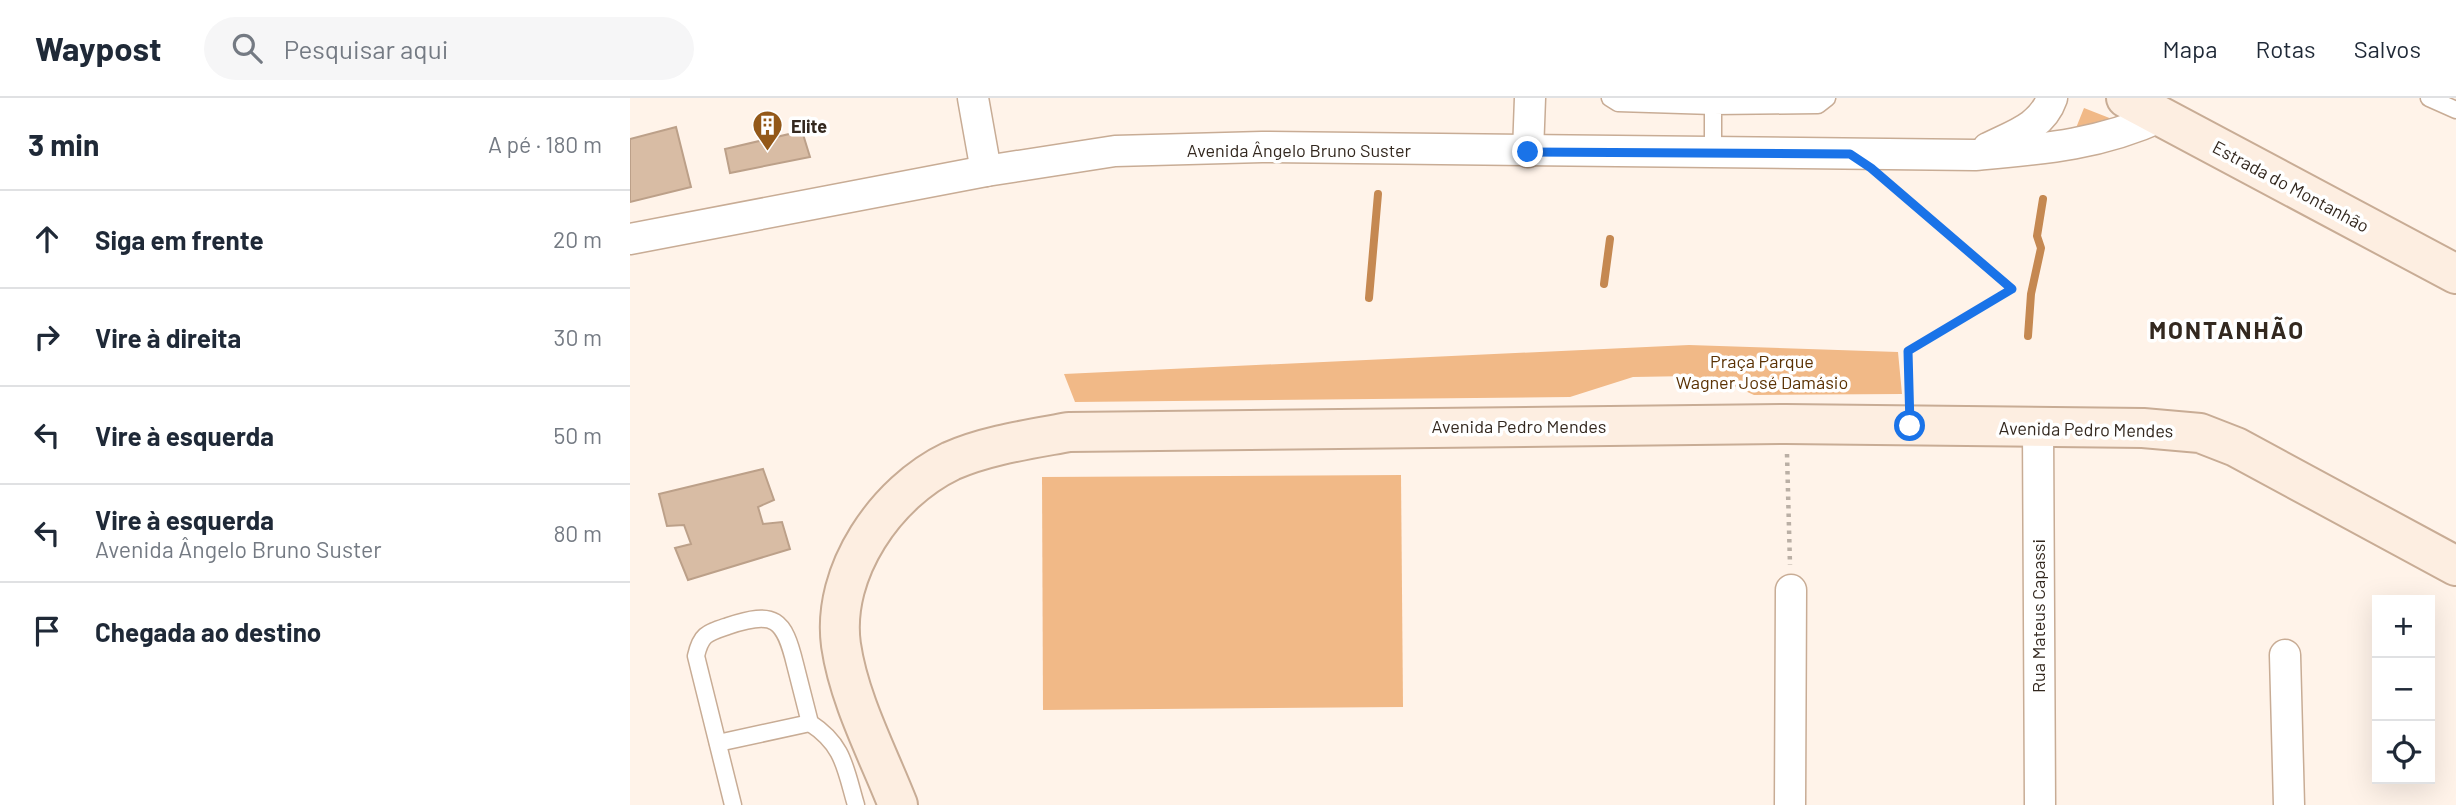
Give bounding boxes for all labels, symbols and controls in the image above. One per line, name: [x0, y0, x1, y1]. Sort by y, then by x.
search box: [204, 17, 694, 80]
text: Waypost: [35, 28, 162, 68]
icon: search: [228, 29, 266, 67]
text: Pesquisar aqui: [284, 33, 448, 64]
text: Mapa: [2163, 34, 2218, 63]
text: Rotas: [2256, 34, 2316, 63]
text: Salvos: [2354, 34, 2421, 63]
building icon: Elite: [751, 109, 785, 153]
place label: Elite: [791, 115, 827, 137]
text: 3 min: [28, 126, 99, 162]
text: A pé · 180 m: [488, 130, 602, 158]
street label: Estrada do Montanhão: [2209, 135, 2373, 237]
route end: [1512, 136, 1543, 167]
street label: Avenida Ângelo Bruno Suster: [1187, 139, 1412, 161]
icon: ahead: [28, 220, 66, 258]
text: Siga em frente: [95, 224, 264, 255]
text: 20 m: [553, 225, 602, 253]
district label: MONTANHÃO: [2149, 315, 2305, 344]
icon: right: [28, 318, 66, 356]
text: Vire à direita: [95, 322, 241, 353]
text: 30 m: [554, 323, 602, 351]
park label: Praça Parque Wagner José Damásio: [1676, 350, 1848, 393]
route start: [1894, 410, 1925, 441]
street label: Avenida Pedro Mendes: [1432, 415, 1606, 437]
icon: left: [28, 416, 66, 454]
street label: Avenida Pedro Mendes: [1998, 416, 2174, 442]
text: Vire à esquerda: [95, 420, 274, 451]
text: 50 m: [554, 421, 602, 449]
text: Vire à esquerda: [95, 504, 274, 535]
icon: left: [28, 514, 66, 552]
text: 80 m: [553, 519, 602, 547]
text: Avenida Ângelo Bruno Suster: [95, 535, 382, 563]
street label: Rua Mateus Capassi: [2027, 539, 2049, 693]
map controls: [2372, 595, 2435, 784]
button: +: [2372, 595, 2435, 658]
icon: arrive: [28, 612, 66, 650]
text: Chegada ao destino: [95, 616, 321, 647]
button: −: [2372, 658, 2435, 721]
button: locate: [2372, 721, 2435, 784]

